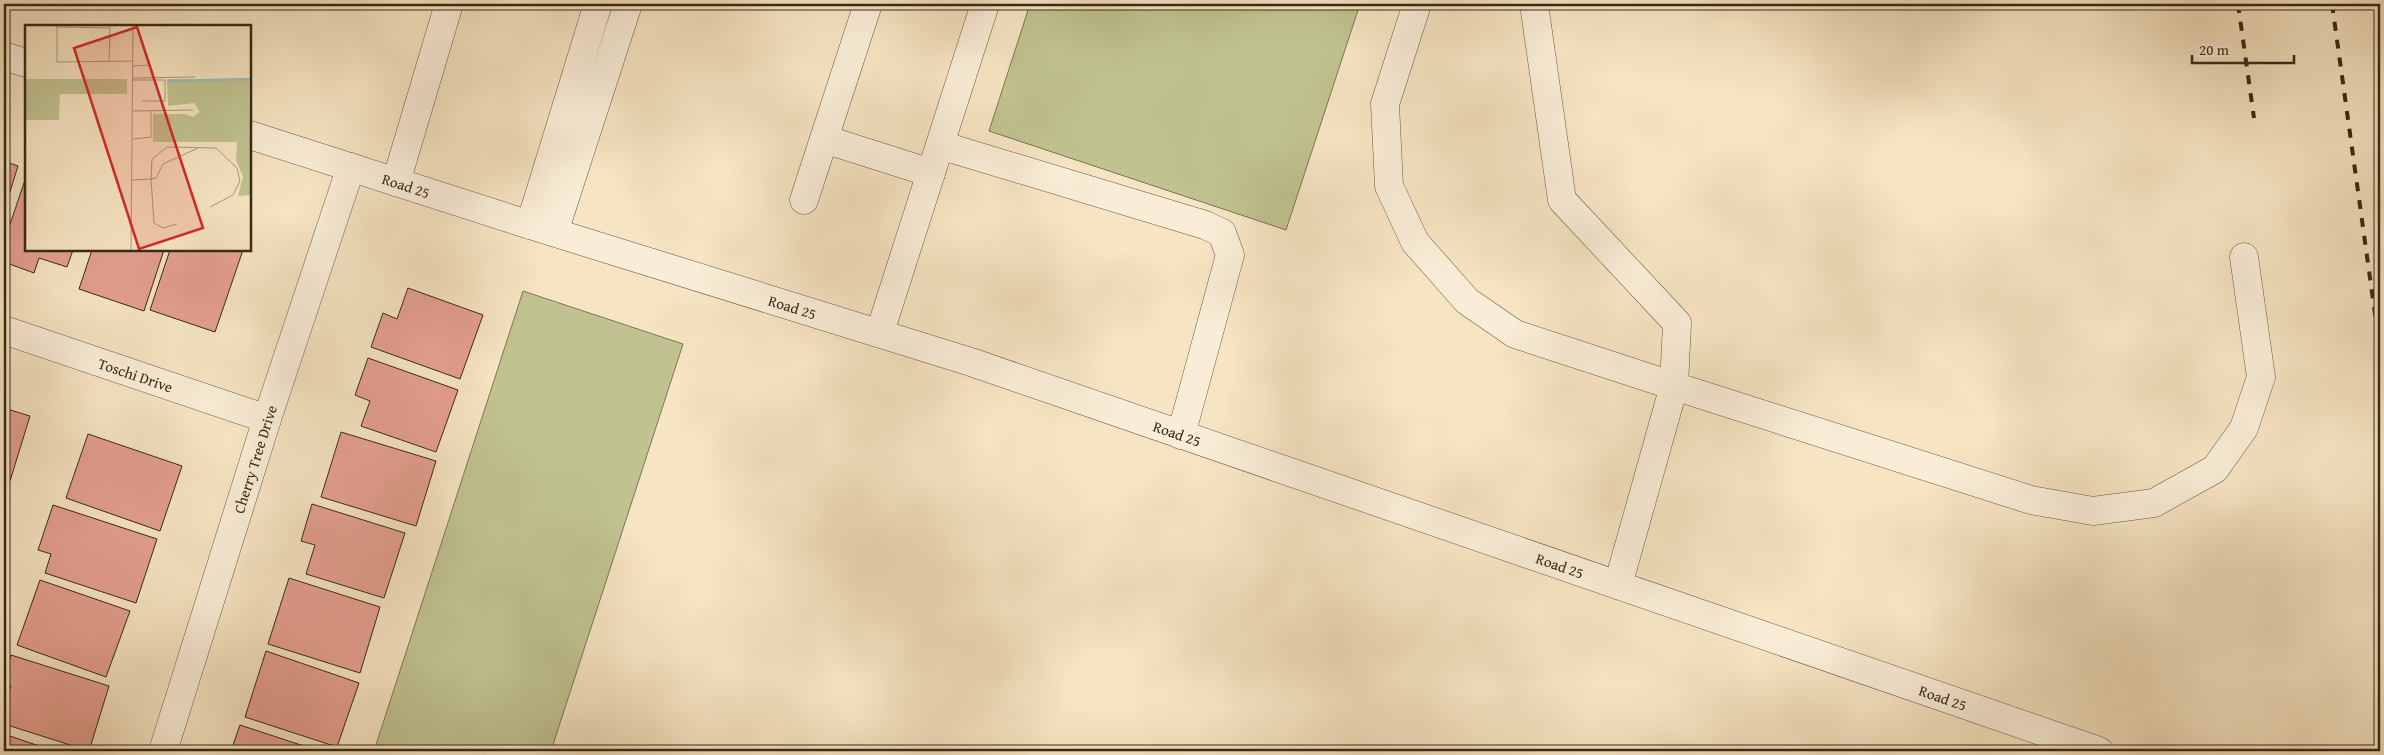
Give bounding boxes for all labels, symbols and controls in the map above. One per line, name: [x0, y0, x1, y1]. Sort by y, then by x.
inset map: [25, 25, 251, 251]
scale bar: [2192, 32, 2294, 64]
text: 20 m: [2199, 39, 2230, 60]
street label: Road 25: [380, 168, 433, 203]
street label: Road 25: [766, 289, 819, 324]
street label: Toschi Drive: [96, 352, 176, 397]
street label: Cherry Tree Drive: [228, 402, 281, 516]
street label: Road 25: [1151, 415, 1204, 451]
street label: Road 25: [1533, 547, 1587, 583]
street label: Road 25: [1916, 679, 1970, 715]

